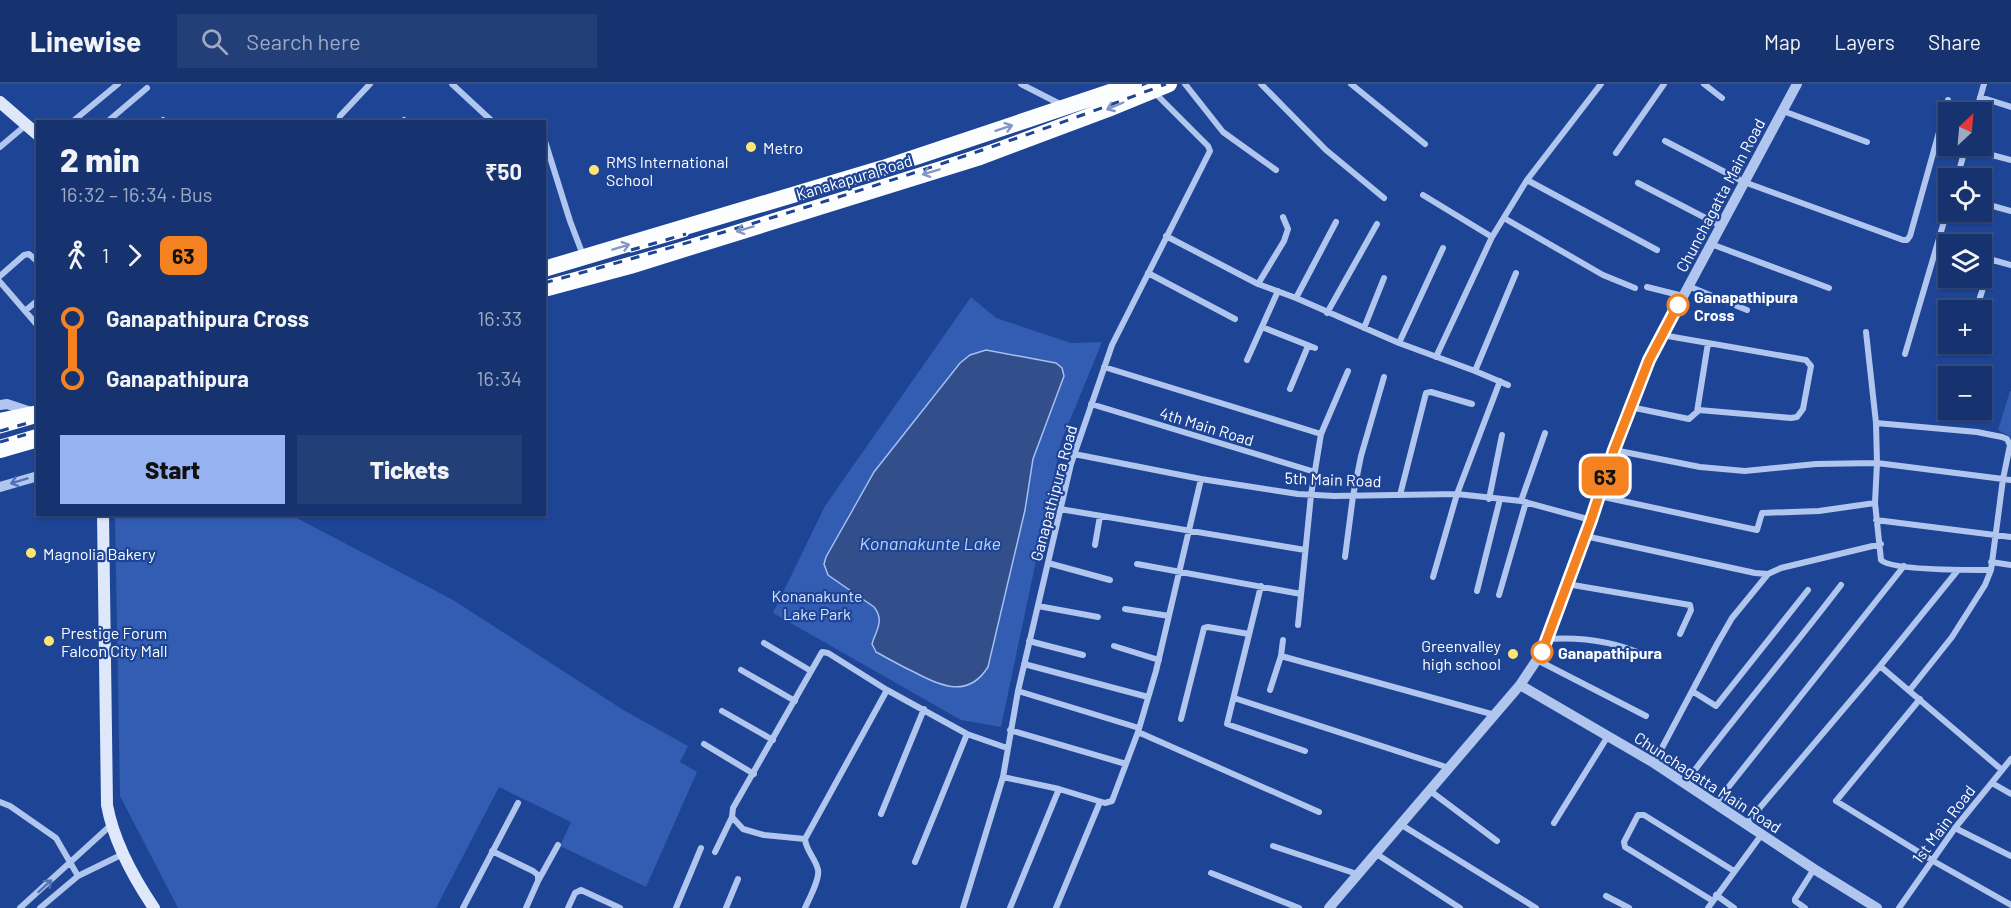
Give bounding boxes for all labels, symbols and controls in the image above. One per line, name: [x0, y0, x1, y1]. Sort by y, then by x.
search box: [177, 14, 597, 68]
text: Linewise: [30, 24, 141, 58]
icon: search: [198, 25, 231, 58]
text: Search here: [246, 28, 361, 54]
text: Map: [1764, 29, 1801, 54]
text: Layers: [1834, 29, 1895, 54]
text: Share: [1928, 29, 1981, 54]
one-way arrow: [1106, 101, 1124, 112]
north arrow: [1938, 102, 1992, 156]
map controls: [1938, 102, 1992, 420]
street label: Chunchagatta Main Road: [1671, 115, 1769, 275]
one-way arrow: [994, 121, 1013, 132]
place label: Metro: [763, 138, 803, 157]
text: 2 min: [60, 139, 140, 179]
marker: Metro: [744, 140, 758, 154]
street label: Kanakapura Road: [793, 150, 915, 204]
place label: RMS International School: [606, 152, 728, 189]
text: ₹50: [485, 158, 522, 184]
marker: RMS International School: [587, 163, 601, 177]
one-way arrow: [922, 167, 941, 178]
button: locate: [1938, 168, 1992, 222]
text: 16:32 – 16:34 · Bus: [60, 182, 212, 206]
one-way arrow: [736, 225, 755, 236]
button: layers: [1938, 234, 1992, 288]
icon: walk: [60, 239, 93, 272]
icon: forward: [118, 239, 151, 272]
one-way arrow: [611, 241, 630, 252]
text: 1: [102, 243, 109, 267]
text: 63: [172, 243, 195, 268]
place label: Ganapathipura Cross: [1694, 287, 1798, 324]
marker: Ganapathipura Cross: [1667, 294, 1689, 316]
button: +: [1938, 300, 1992, 354]
text: Ganapathipura Cross: [106, 305, 309, 331]
text: 16:33: [477, 306, 522, 330]
text: Ganapathipura: [106, 365, 249, 391]
text: 16:34: [477, 366, 522, 390]
button: −: [1938, 366, 1992, 420]
street label: 4th Main Road: [1158, 403, 1256, 449]
street label: Ganapathipura Road: [1026, 423, 1080, 563]
button: Start: [60, 435, 285, 504]
button: Tickets: [297, 435, 522, 504]
line badge: 63: [1578, 456, 1632, 496]
text: 63: [1594, 464, 1616, 489]
street label: 5th Main Road: [1284, 468, 1382, 490]
one-way arrow: [10, 476, 29, 487]
water label: Konanakunte Lake: [859, 532, 1001, 554]
place label: Magnolia Bakery: [43, 544, 156, 563]
marker: Magnolia Bakery: [24, 546, 38, 560]
park label: Konanakunte Lake Park: [771, 586, 863, 623]
place label: Prestige Forum Falcon City Mall: [61, 623, 167, 660]
marker: Prestige Forum Falcon City Mall: [42, 634, 56, 648]
place label: Greenvalley high school: [1421, 636, 1502, 673]
marker: Ganapathipura: [1531, 641, 1553, 663]
place label: Ganapathipura: [1558, 643, 1662, 662]
marker: Greenvalley high school: [1506, 647, 1520, 661]
street label: Chunchagatta Main Road: [1631, 727, 1785, 837]
street label: 1st Main Road: [1907, 781, 1979, 867]
one-way arrow: [37, 879, 52, 893]

